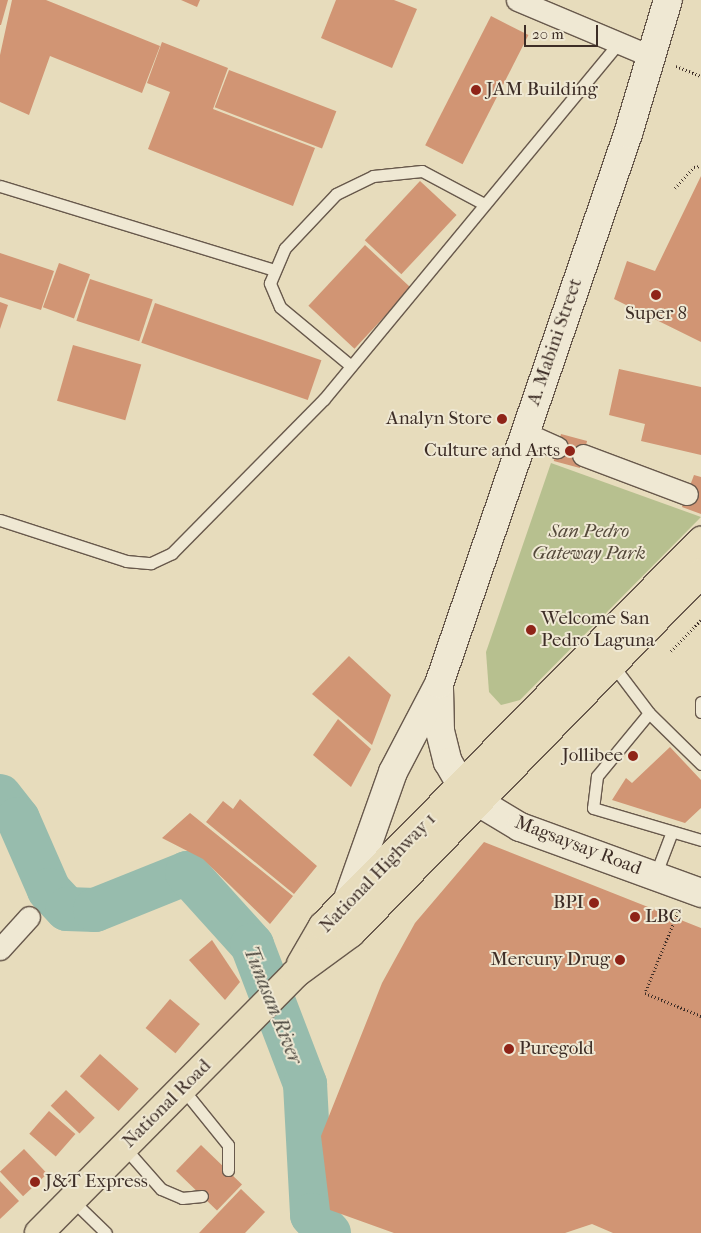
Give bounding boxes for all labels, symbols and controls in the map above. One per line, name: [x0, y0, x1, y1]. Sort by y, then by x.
scale bar: [526, 15, 600, 47]
text: 20 m: [532, 25, 564, 43]
place label: JAM Building: [486, 79, 598, 101]
marker: JAM Building: [470, 84, 482, 96]
street label: A. Mabini Street: [523, 276, 587, 408]
marker: Super 8: [650, 289, 662, 301]
place label: Super 8: [625, 303, 687, 325]
place label: Analyn Store: [386, 408, 492, 430]
marker: Analyn Store: [496, 413, 508, 425]
place label: Culture and Arts: [424, 440, 560, 462]
marker: Culture and Arts: [564, 445, 576, 457]
park label: San Pedro Gateway Park: [532, 521, 646, 565]
place label: Welcome San Pedro Laguna: [541, 608, 655, 652]
marker: Welcome San Pedro Laguna: [525, 624, 537, 636]
place label: Jollibee: [562, 745, 623, 767]
marker: Jollibee: [627, 750, 639, 762]
street label: National Highway 1: [315, 808, 441, 938]
street label: Magsaysay Road: [511, 811, 645, 881]
place label: BPI: [553, 892, 584, 914]
marker: BPI: [588, 897, 600, 909]
place label: LBC: [645, 906, 682, 928]
marker: LBC: [629, 911, 641, 923]
water label: Tunasan River: [238, 943, 308, 1067]
place label: Mercury Drug: [490, 949, 610, 971]
marker: Mercury Drug: [614, 954, 626, 966]
place label: Puregold: [519, 1038, 594, 1060]
marker: Puregold: [503, 1043, 515, 1055]
street label: National Road: [118, 1055, 216, 1153]
place label: J&T Express: [45, 1171, 148, 1193]
marker: J&T Express: [29, 1176, 41, 1188]

